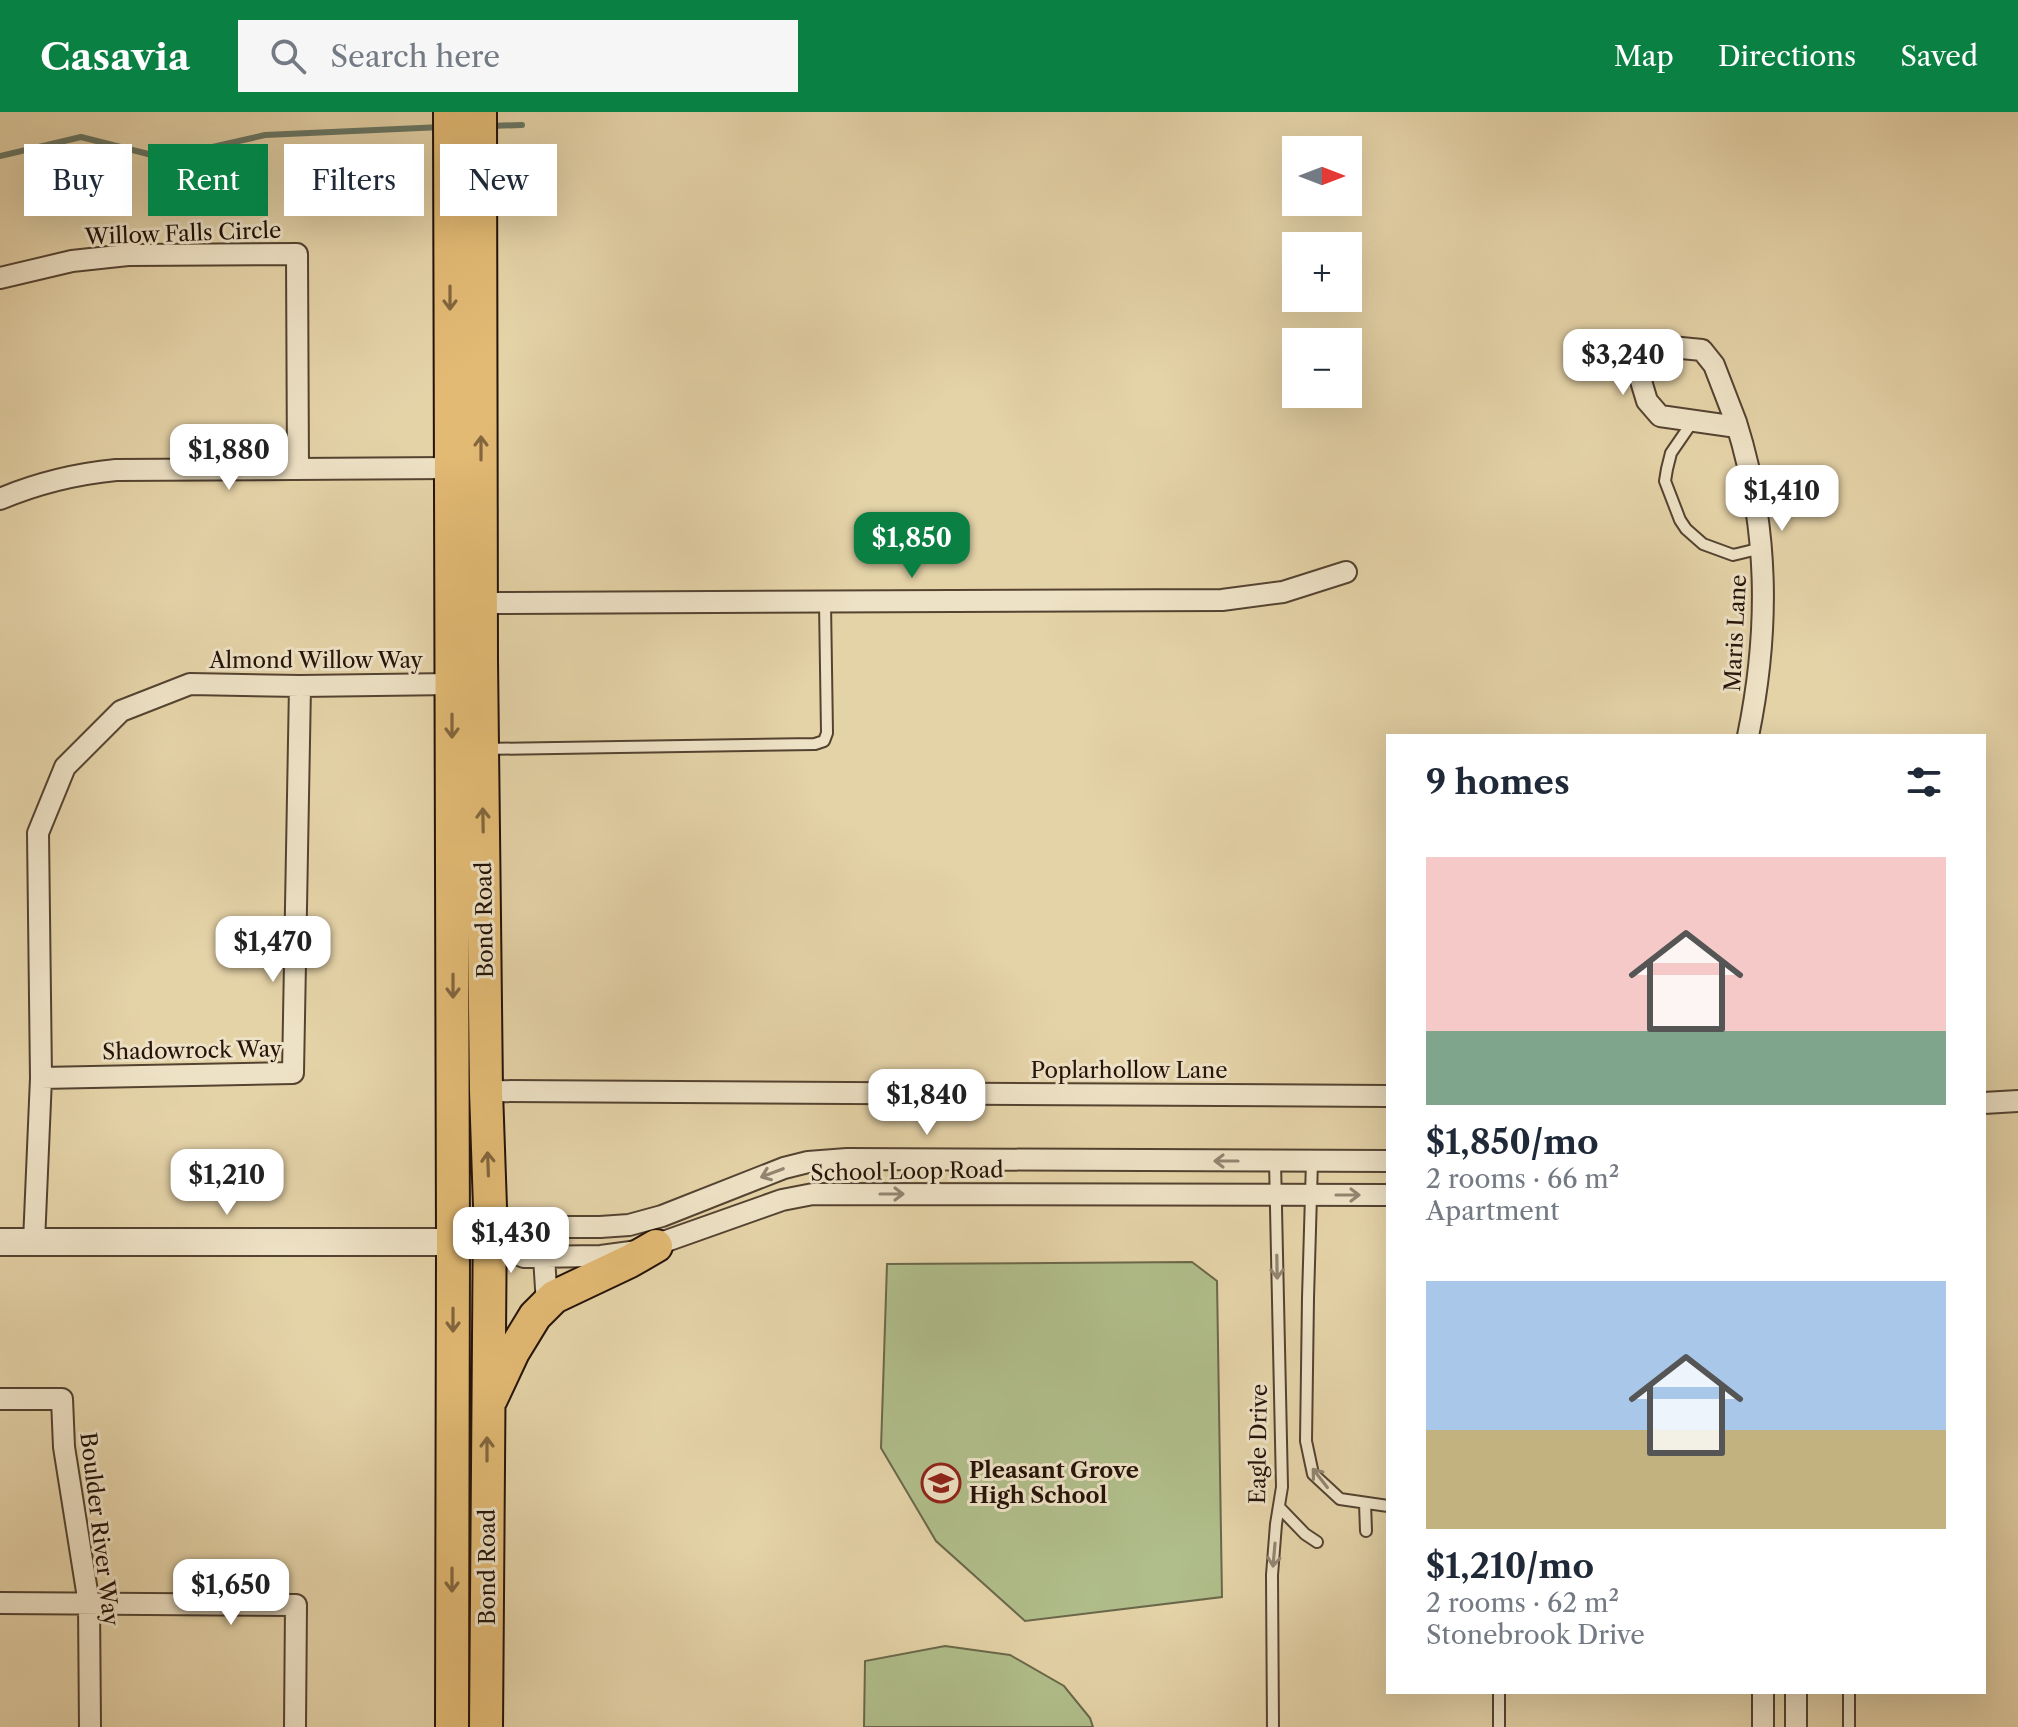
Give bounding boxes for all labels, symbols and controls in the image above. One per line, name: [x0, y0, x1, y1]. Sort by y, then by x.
search box: [238, 20, 798, 92]
text: Casavia: [40, 33, 190, 80]
icon: search: [266, 34, 310, 78]
text: Search here: [330, 38, 500, 75]
text: Map: [1614, 39, 1674, 73]
text: Directions: [1718, 39, 1856, 73]
text: Saved: [1900, 39, 1978, 73]
north arrow: [1282, 136, 1362, 216]
map controls: [1282, 136, 1362, 408]
chip: Buy: [24, 144, 132, 216]
chip: Rent: [148, 144, 268, 216]
chip: Filters: [284, 144, 424, 216]
chip: New: [440, 144, 557, 216]
street label: Willow Falls Circle: [83, 217, 282, 250]
button: +: [1282, 232, 1362, 312]
one-way arrow: [442, 284, 458, 311]
button: −: [1282, 328, 1362, 408]
pin: $3,240: [1558, 329, 1688, 397]
text: $3,240: [1581, 339, 1665, 371]
pin: $1,880: [164, 424, 294, 492]
text: $1,880: [188, 434, 270, 466]
one-way arrow: [473, 435, 489, 462]
pin: $1,410: [1717, 465, 1847, 533]
text: $1,410: [1744, 475, 1820, 507]
pin: $1,850: [847, 512, 977, 580]
text: $1,850: [872, 522, 952, 554]
street label: Maris Lane: [1719, 574, 1752, 692]
street label: Almond Willow Way: [208, 647, 424, 674]
one-way arrow: [444, 712, 460, 739]
icon: filters: [1902, 760, 1946, 804]
text: 9 homes: [1426, 761, 1570, 803]
one-way arrow: [475, 807, 491, 834]
street label: Bond Road: [470, 862, 499, 978]
icon: home: [1614, 909, 1758, 1053]
pin: $1,470: [208, 916, 338, 984]
text: $1,470: [234, 926, 312, 958]
one-way arrow: [445, 972, 461, 999]
street label: Shadowrock Way: [102, 1035, 283, 1066]
street label: Poplarhollow Lane: [1030, 1057, 1228, 1084]
pin: $1,840: [862, 1069, 992, 1137]
text: $1,840: [886, 1079, 968, 1111]
text: $1,850/mo: [1426, 1121, 1599, 1163]
pin: $1,210: [162, 1149, 292, 1217]
one-way arrow: [481, 1151, 496, 1178]
one-way arrow: [1213, 1153, 1240, 1169]
street label: School Loop Road: [810, 1156, 1004, 1187]
text: $1,210: [189, 1159, 265, 1191]
text: 2 rooms · 66 m²: [1426, 1163, 1619, 1195]
one-way arrow: [760, 1167, 785, 1181]
one-way arrow: [878, 1186, 905, 1202]
one-way arrow: [1334, 1187, 1361, 1203]
text: Apartment: [1426, 1195, 1559, 1227]
pin: $1,430: [446, 1207, 576, 1275]
text: $1,430: [471, 1217, 551, 1249]
one-way arrow: [1269, 1253, 1285, 1280]
one-way arrow: [445, 1306, 461, 1333]
icon: home: [1614, 1333, 1758, 1477]
street label: Eagle Drive: [1244, 1384, 1273, 1504]
street label: Boulder River Way: [74, 1431, 125, 1628]
one-way arrow: [479, 1436, 495, 1463]
place label: Pleasant Grove High School: [969, 1457, 1139, 1509]
school or university icon: Pleasant Grove High School: [920, 1462, 962, 1504]
one-way arrow: [1312, 1467, 1330, 1488]
street label: Bond Road: [474, 1509, 501, 1625]
one-way arrow: [1266, 1541, 1281, 1568]
text: $1,210/mo: [1426, 1545, 1594, 1587]
pin: $1,650: [166, 1559, 296, 1627]
one-way arrow: [444, 1566, 460, 1593]
text: $1,650: [191, 1569, 271, 1601]
text: 2 rooms · 62 m²: [1426, 1587, 1619, 1619]
text: Stonebrook Drive: [1426, 1619, 1645, 1651]

